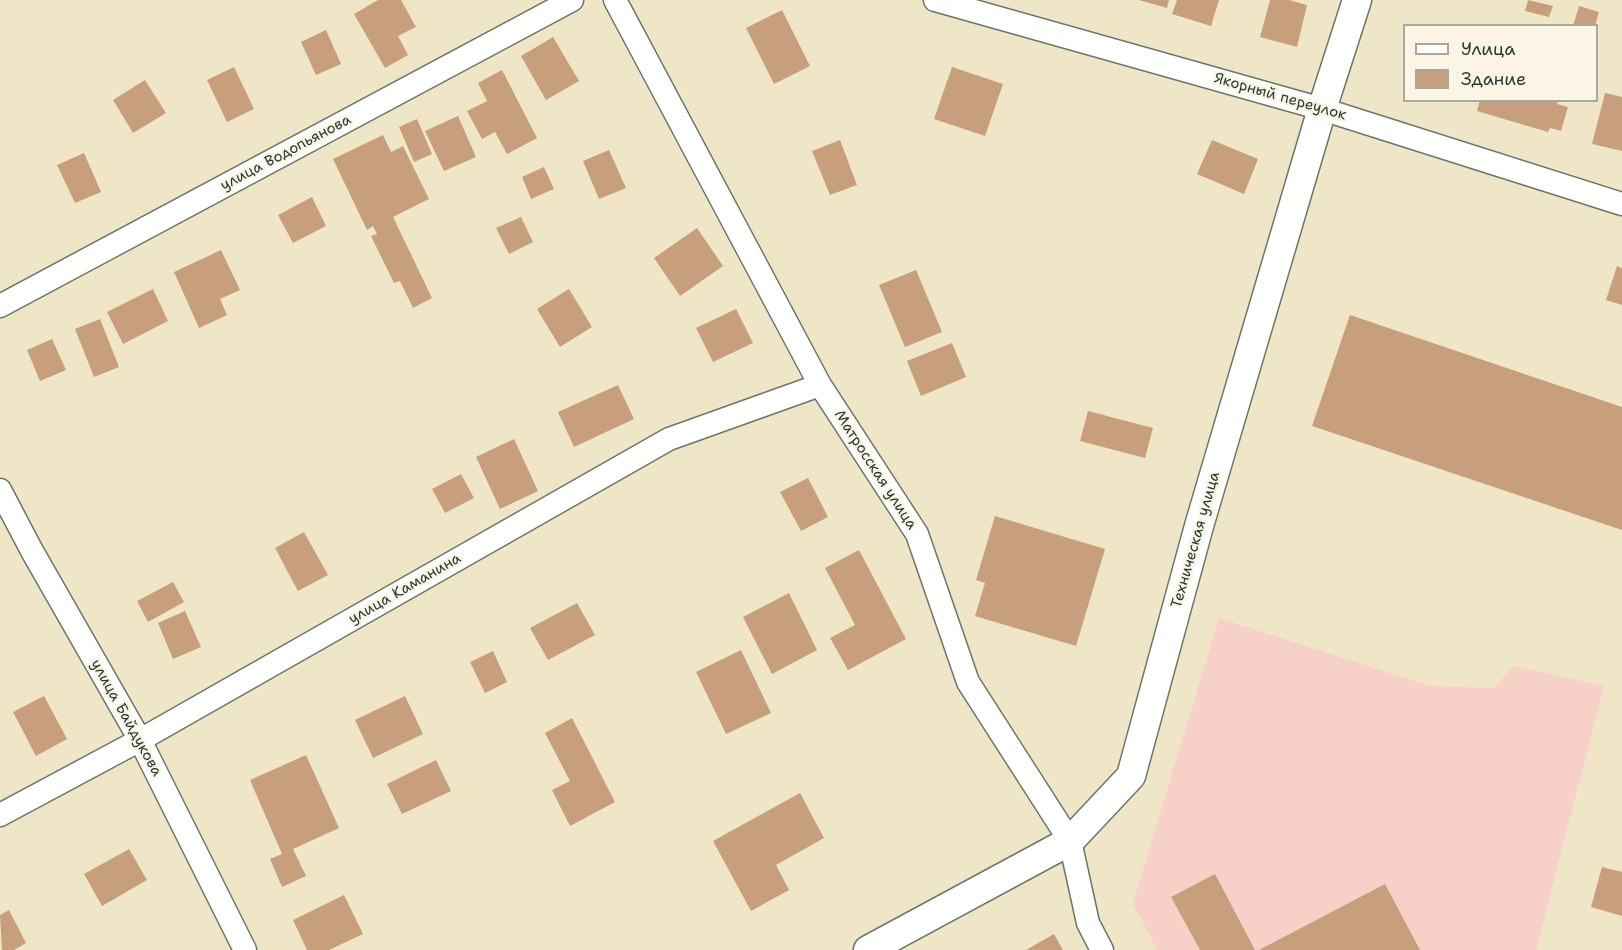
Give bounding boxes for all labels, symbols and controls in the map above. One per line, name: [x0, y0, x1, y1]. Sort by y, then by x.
legend: [1403, 24, 1598, 102]
text: Улица: [1461, 37, 1515, 61]
text: Здание: [1461, 67, 1526, 91]
street label: Якорный переулок: [1212, 70, 1348, 124]
street label: улица Водопьянова: [218, 111, 354, 195]
street label: Матросская улица: [830, 407, 920, 533]
street label: Техническая улица: [1168, 470, 1224, 610]
street label: улица Каманина: [346, 550, 464, 628]
street label: улица Байдукова: [86, 656, 166, 780]

